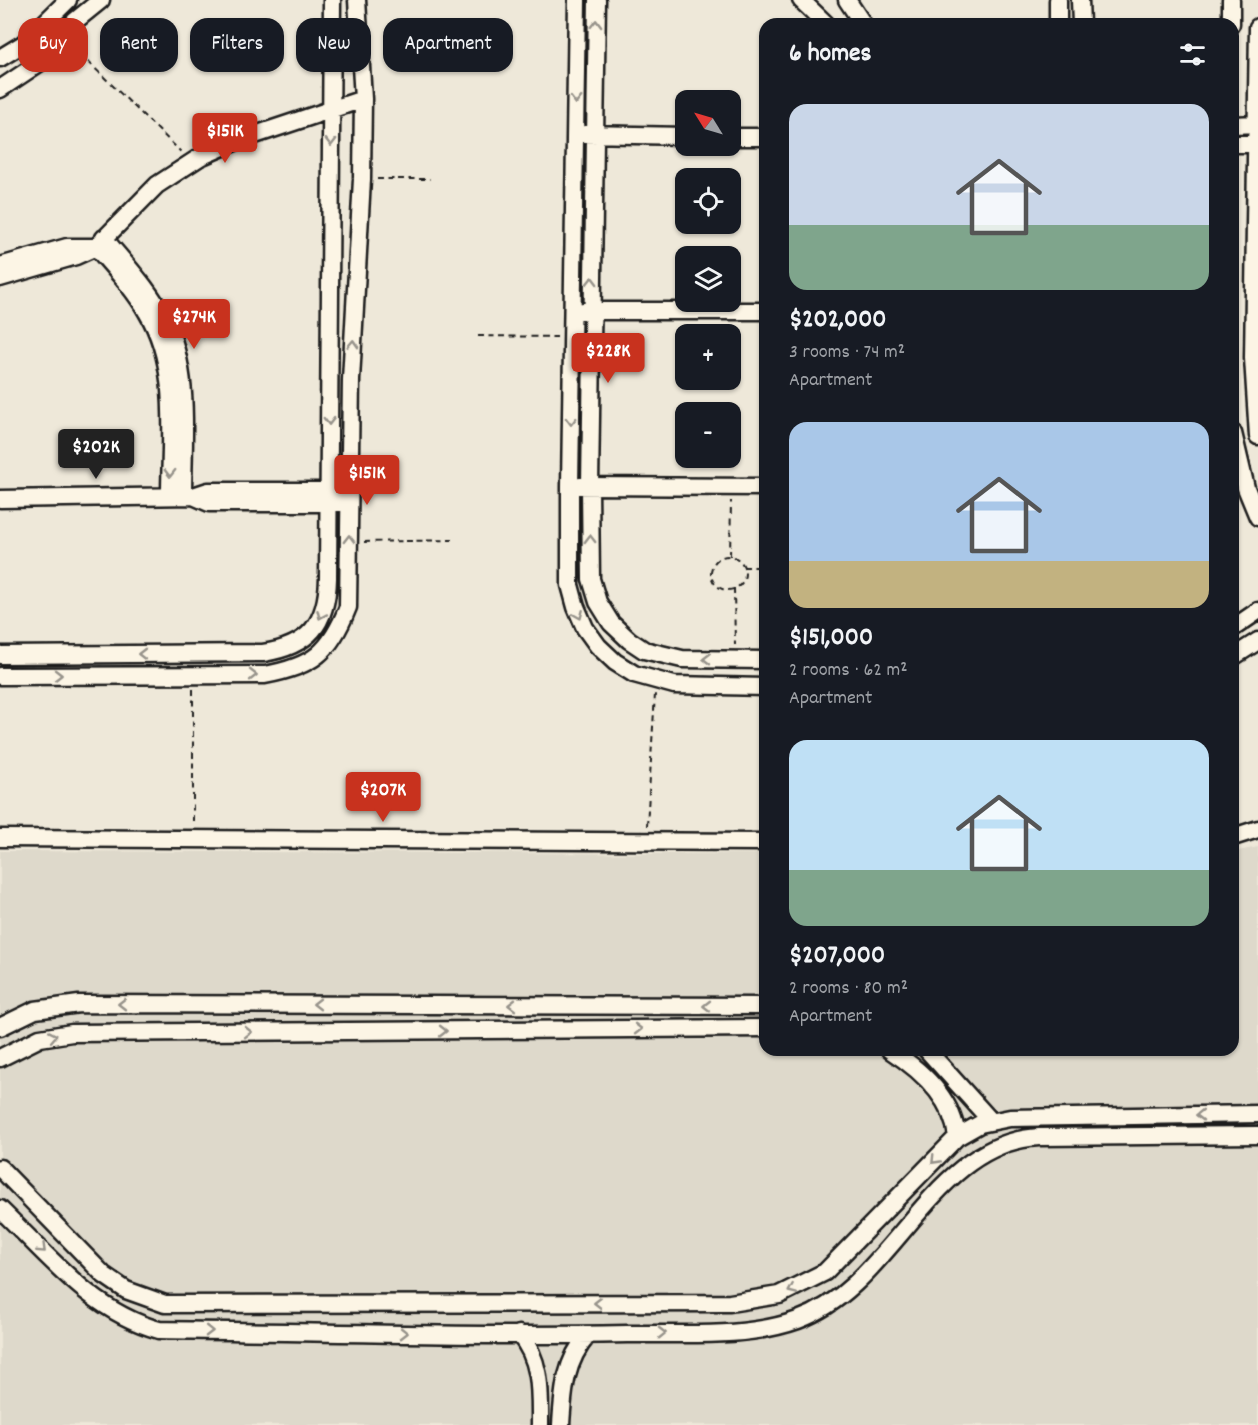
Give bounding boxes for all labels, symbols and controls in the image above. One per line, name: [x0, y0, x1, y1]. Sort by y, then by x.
chip: Buy: [18, 18, 88, 72]
chip: Rent: [100, 18, 178, 72]
chip: Filters: [190, 18, 284, 72]
chip: New: [296, 18, 371, 72]
chip: Apartment: [383, 18, 513, 72]
one-way arrow: [590, 19, 603, 28]
text: 6 homes: [789, 36, 871, 73]
icon: filters: [1176, 38, 1209, 71]
north arrow: [675, 90, 741, 156]
map controls: [675, 90, 741, 468]
one-way arrow: [569, 96, 582, 105]
pin: $151K: [183, 113, 267, 164]
text: $151K: [206, 118, 244, 146]
one-way arrow: [325, 138, 337, 147]
icon: home: [945, 143, 1053, 251]
button: locate: [675, 168, 741, 234]
button: layers: [675, 246, 741, 312]
one-way arrow: [586, 277, 599, 286]
pin: $274K: [152, 299, 236, 350]
text: $202,000: [789, 302, 887, 339]
text: $274K: [172, 304, 216, 332]
button: +: [675, 324, 741, 390]
pin: $228K: [566, 333, 650, 384]
text: $228K: [586, 338, 630, 366]
one-way arrow: [346, 339, 359, 348]
text: 3 rooms · 74 m²: [789, 339, 905, 367]
text: Apartment: [789, 367, 872, 395]
button: −: [675, 402, 741, 468]
one-way arrow: [323, 417, 335, 426]
one-way arrow: [565, 417, 577, 426]
pin: $202K: [54, 429, 138, 480]
text: $202K: [72, 434, 120, 462]
pin: $151K: [325, 455, 409, 506]
text: $151K: [348, 460, 386, 488]
icon: home: [945, 461, 1053, 569]
one-way arrow: [164, 468, 176, 477]
one-way arrow: [343, 534, 356, 543]
one-way arrow: [583, 535, 596, 544]
one-way arrow: [317, 609, 329, 620]
one-way arrow: [572, 609, 584, 620]
text: $151,000: [789, 620, 873, 657]
one-way arrow: [138, 648, 147, 660]
one-way arrow: [702, 653, 711, 665]
text: 2 rooms · 62 m²: [789, 657, 908, 685]
one-way arrow: [54, 669, 63, 682]
one-way arrow: [249, 669, 258, 681]
text: Apartment: [789, 685, 872, 713]
pin: $207K: [341, 772, 425, 823]
text: $207K: [360, 777, 406, 805]
icon: home: [945, 779, 1053, 887]
text: $207,000: [789, 938, 885, 975]
text: 2 rooms · 80 m²: [789, 975, 908, 1003]
one-way arrow: [117, 998, 126, 1010]
one-way arrow: [312, 998, 321, 1011]
one-way arrow: [507, 999, 516, 1011]
one-way arrow: [702, 1000, 711, 1012]
text: Apartment: [789, 1003, 872, 1031]
one-way arrow: [633, 1023, 642, 1035]
one-way arrow: [438, 1025, 447, 1037]
one-way arrow: [243, 1026, 252, 1038]
one-way arrow: [48, 1030, 58, 1042]
one-way arrow: [1195, 1108, 1204, 1121]
one-way arrow: [931, 1154, 942, 1164]
one-way arrow: [34, 1242, 45, 1253]
one-way arrow: [787, 1283, 798, 1295]
one-way arrow: [594, 1297, 603, 1309]
one-way arrow: [205, 1325, 214, 1337]
one-way arrow: [400, 1327, 409, 1339]
one-way arrow: [658, 1327, 667, 1339]

